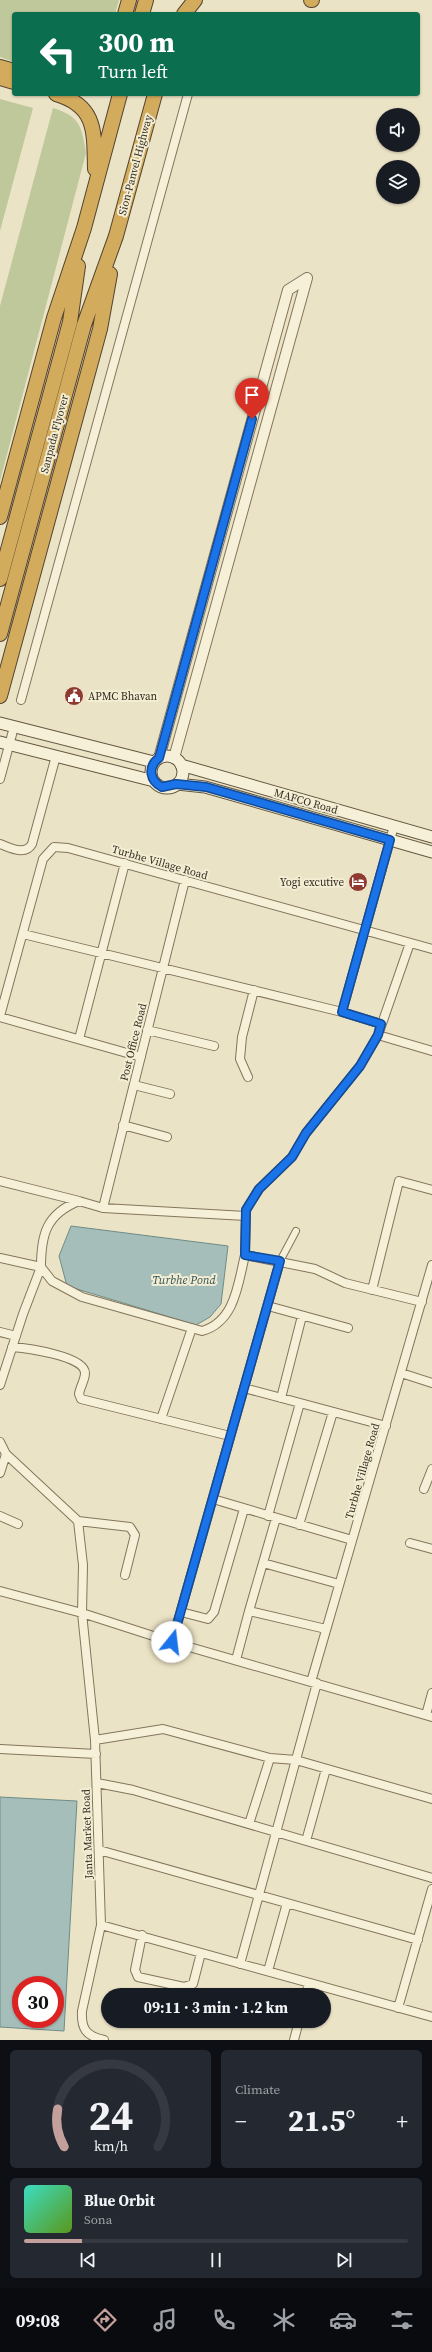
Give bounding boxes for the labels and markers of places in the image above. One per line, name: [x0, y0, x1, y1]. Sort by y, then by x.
pin: [235, 378, 269, 419]
public building icon: APMC Bhavan: [63, 685, 85, 707]
place label: APMC Bhavan: [88, 689, 158, 704]
hotel icon: Yogi excutive: [347, 871, 369, 893]
place label: Yogi excutive: [280, 875, 344, 890]

